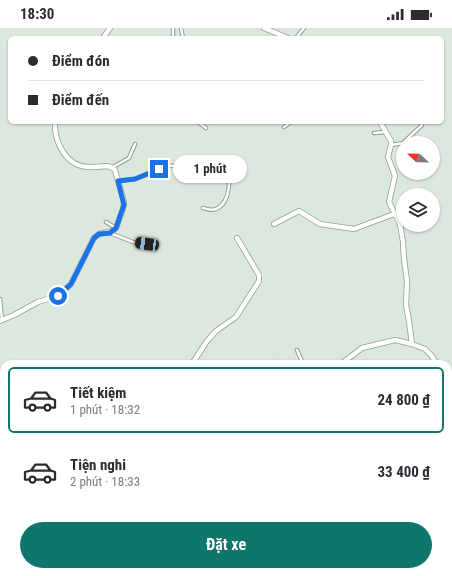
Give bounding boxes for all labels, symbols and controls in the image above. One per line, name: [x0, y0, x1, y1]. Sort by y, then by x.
text: 18:30: [20, 5, 54, 23]
text: Điểm đón: [52, 52, 110, 70]
text: Điểm đến: [52, 91, 109, 109]
north arrow: [396, 136, 440, 180]
map controls: [396, 136, 440, 232]
callout: 1 phút: [173, 155, 247, 183]
route end: [150, 160, 168, 178]
text: 1 phút: [194, 161, 226, 176]
button: layers: [396, 188, 440, 232]
car: [134, 236, 160, 252]
route start: [49, 287, 67, 305]
icon: car: [22, 382, 58, 418]
text: Tiết kiệm: [70, 384, 126, 402]
text: 24 800 ₫: [378, 391, 430, 409]
text: 1 phút · 18:32: [70, 402, 140, 417]
icon: car: [22, 454, 58, 490]
text: Tiện nghi: [70, 456, 126, 474]
text: 33 400 ₫: [378, 463, 430, 481]
text: 2 phút · 18:33: [70, 474, 140, 489]
button: Đặt xe: [20, 522, 432, 568]

